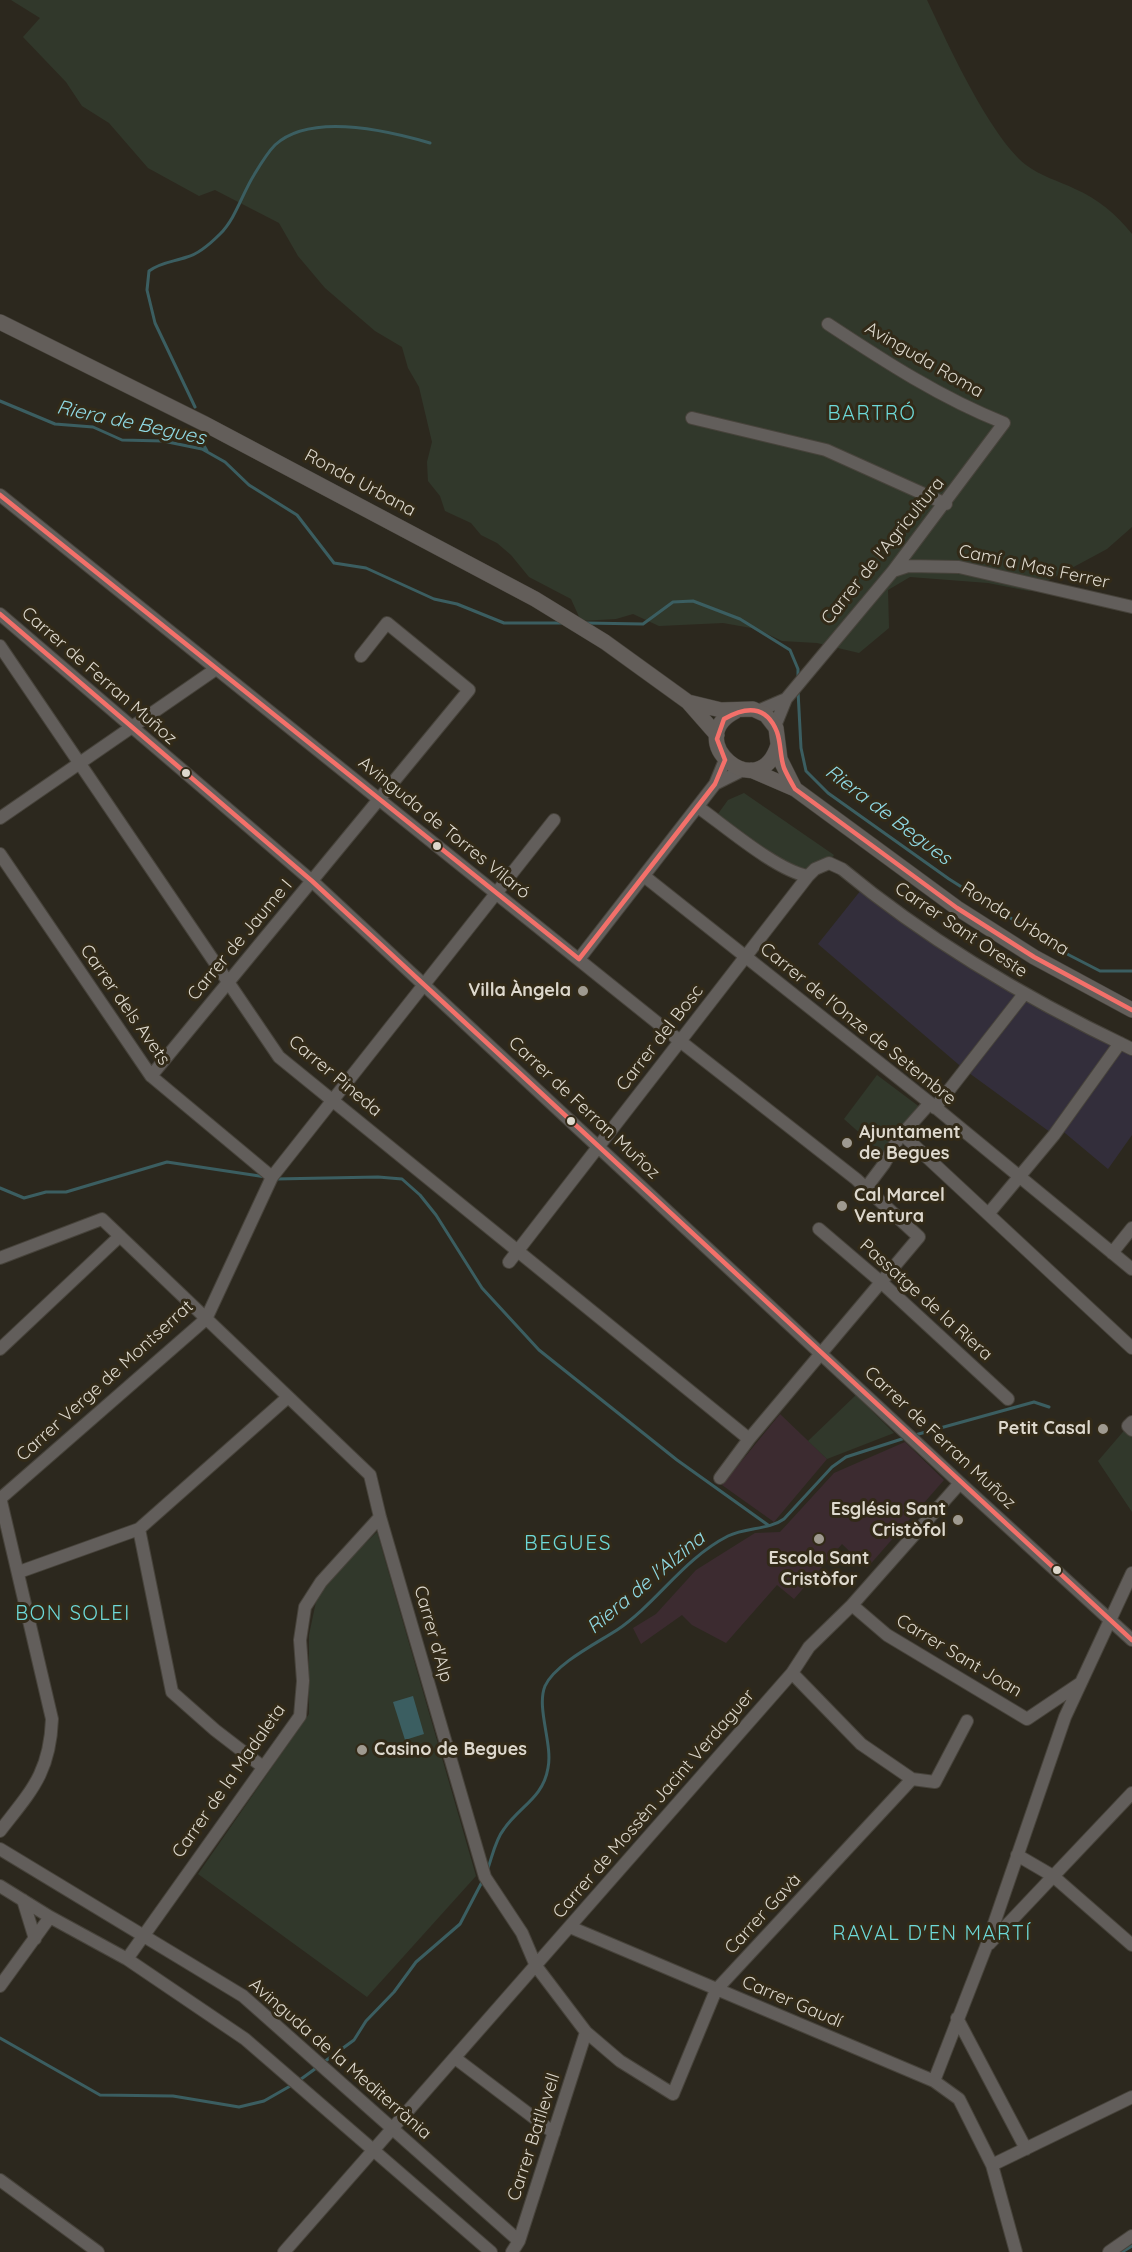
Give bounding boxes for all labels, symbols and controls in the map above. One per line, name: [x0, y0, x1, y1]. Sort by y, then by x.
street label: Avinguda Roma: [861, 317, 987, 403]
water label: Riera de Begues: [54, 396, 208, 450]
district label: BARTRÓ: [828, 402, 916, 426]
street label: Ronda Urbana: [301, 445, 419, 521]
street label: Carrer de l'Agricultura: [817, 473, 949, 629]
street label: Camí a Mas Ferrer: [957, 540, 1111, 594]
street label: Carrer de Ferran Muñoz: [17, 603, 181, 749]
street label: Avinguda de Torres Vilaró: [354, 752, 534, 904]
water label: Riera de Begues: [820, 760, 956, 870]
unlabelled marker: [180, 767, 192, 779]
unlabelled marker: [431, 840, 443, 852]
street label: Carrer de Jaume I: [183, 875, 297, 1005]
street label: Ronda Urbana: [957, 877, 1073, 961]
street label: Carrer Sant Oreste: [890, 878, 1032, 982]
street label: Carrer de l'Onze de Setembre: [756, 938, 960, 1110]
street label: Carrer dels Avets: [75, 940, 175, 1070]
place label: Villa Àngela: [468, 980, 571, 1002]
street label: Carrer del Bosc: [612, 981, 708, 1095]
marker: Villa Àngela: [576, 984, 590, 998]
street label: Carrer Pineda: [284, 1031, 386, 1121]
street label: Carrer de Ferran Muñoz: [504, 1032, 664, 1184]
unlabelled marker: [565, 1115, 577, 1127]
place label: Ajuntament de Begues: [859, 1122, 961, 1164]
marker: Ajuntament de Begues: [840, 1136, 854, 1150]
place label: Cal Marcel Ventura: [854, 1185, 945, 1228]
marker: Cal Marcel Ventura: [835, 1199, 849, 1213]
street label: Passatge de la Riera: [855, 1235, 997, 1365]
street label: Carrer Verge de Montserrat: [12, 1296, 198, 1466]
street label: Carrer de Ferran Muñoz: [860, 1362, 1020, 1514]
place label: Petit Casal: [998, 1418, 1091, 1440]
marker: Petit Casal: [1096, 1422, 1110, 1436]
place label: Església Sant Cristòfol: [831, 1499, 946, 1541]
marker: Església Sant Cristòfol: [951, 1513, 965, 1527]
water label: Riera de l'Alzina: [582, 1527, 710, 1639]
district label: BEGUES: [524, 1531, 612, 1557]
marker: Escola Sant Cristòfor: [812, 1532, 826, 1546]
place label: Escola Sant Cristòfor: [769, 1548, 869, 1590]
unlabelled marker: [1051, 1564, 1063, 1576]
street label: Carrer d'Alp: [409, 1583, 457, 1685]
district label: BON SOLEI: [15, 1602, 131, 1626]
street label: Carrer Sant Joan: [892, 1610, 1026, 1702]
street label: Carrer de Mossèn Jacint Verdaguer: [549, 1685, 759, 1923]
street label: Carrer de la Madaleta: [168, 1700, 290, 1862]
place label: Casino de Begues: [374, 1739, 527, 1761]
marker: Casino de Begues: [355, 1743, 369, 1757]
street label: Carrer Gavà: [720, 1869, 806, 1959]
district label: RAVAL D'EN MARTÍ: [832, 1922, 1032, 1946]
street label: Carrer Gaudí: [739, 1971, 845, 2033]
street label: Avinguda de la Mediterrània: [244, 1974, 436, 2144]
street label: Carrer Batllevell: [503, 2070, 565, 2204]

